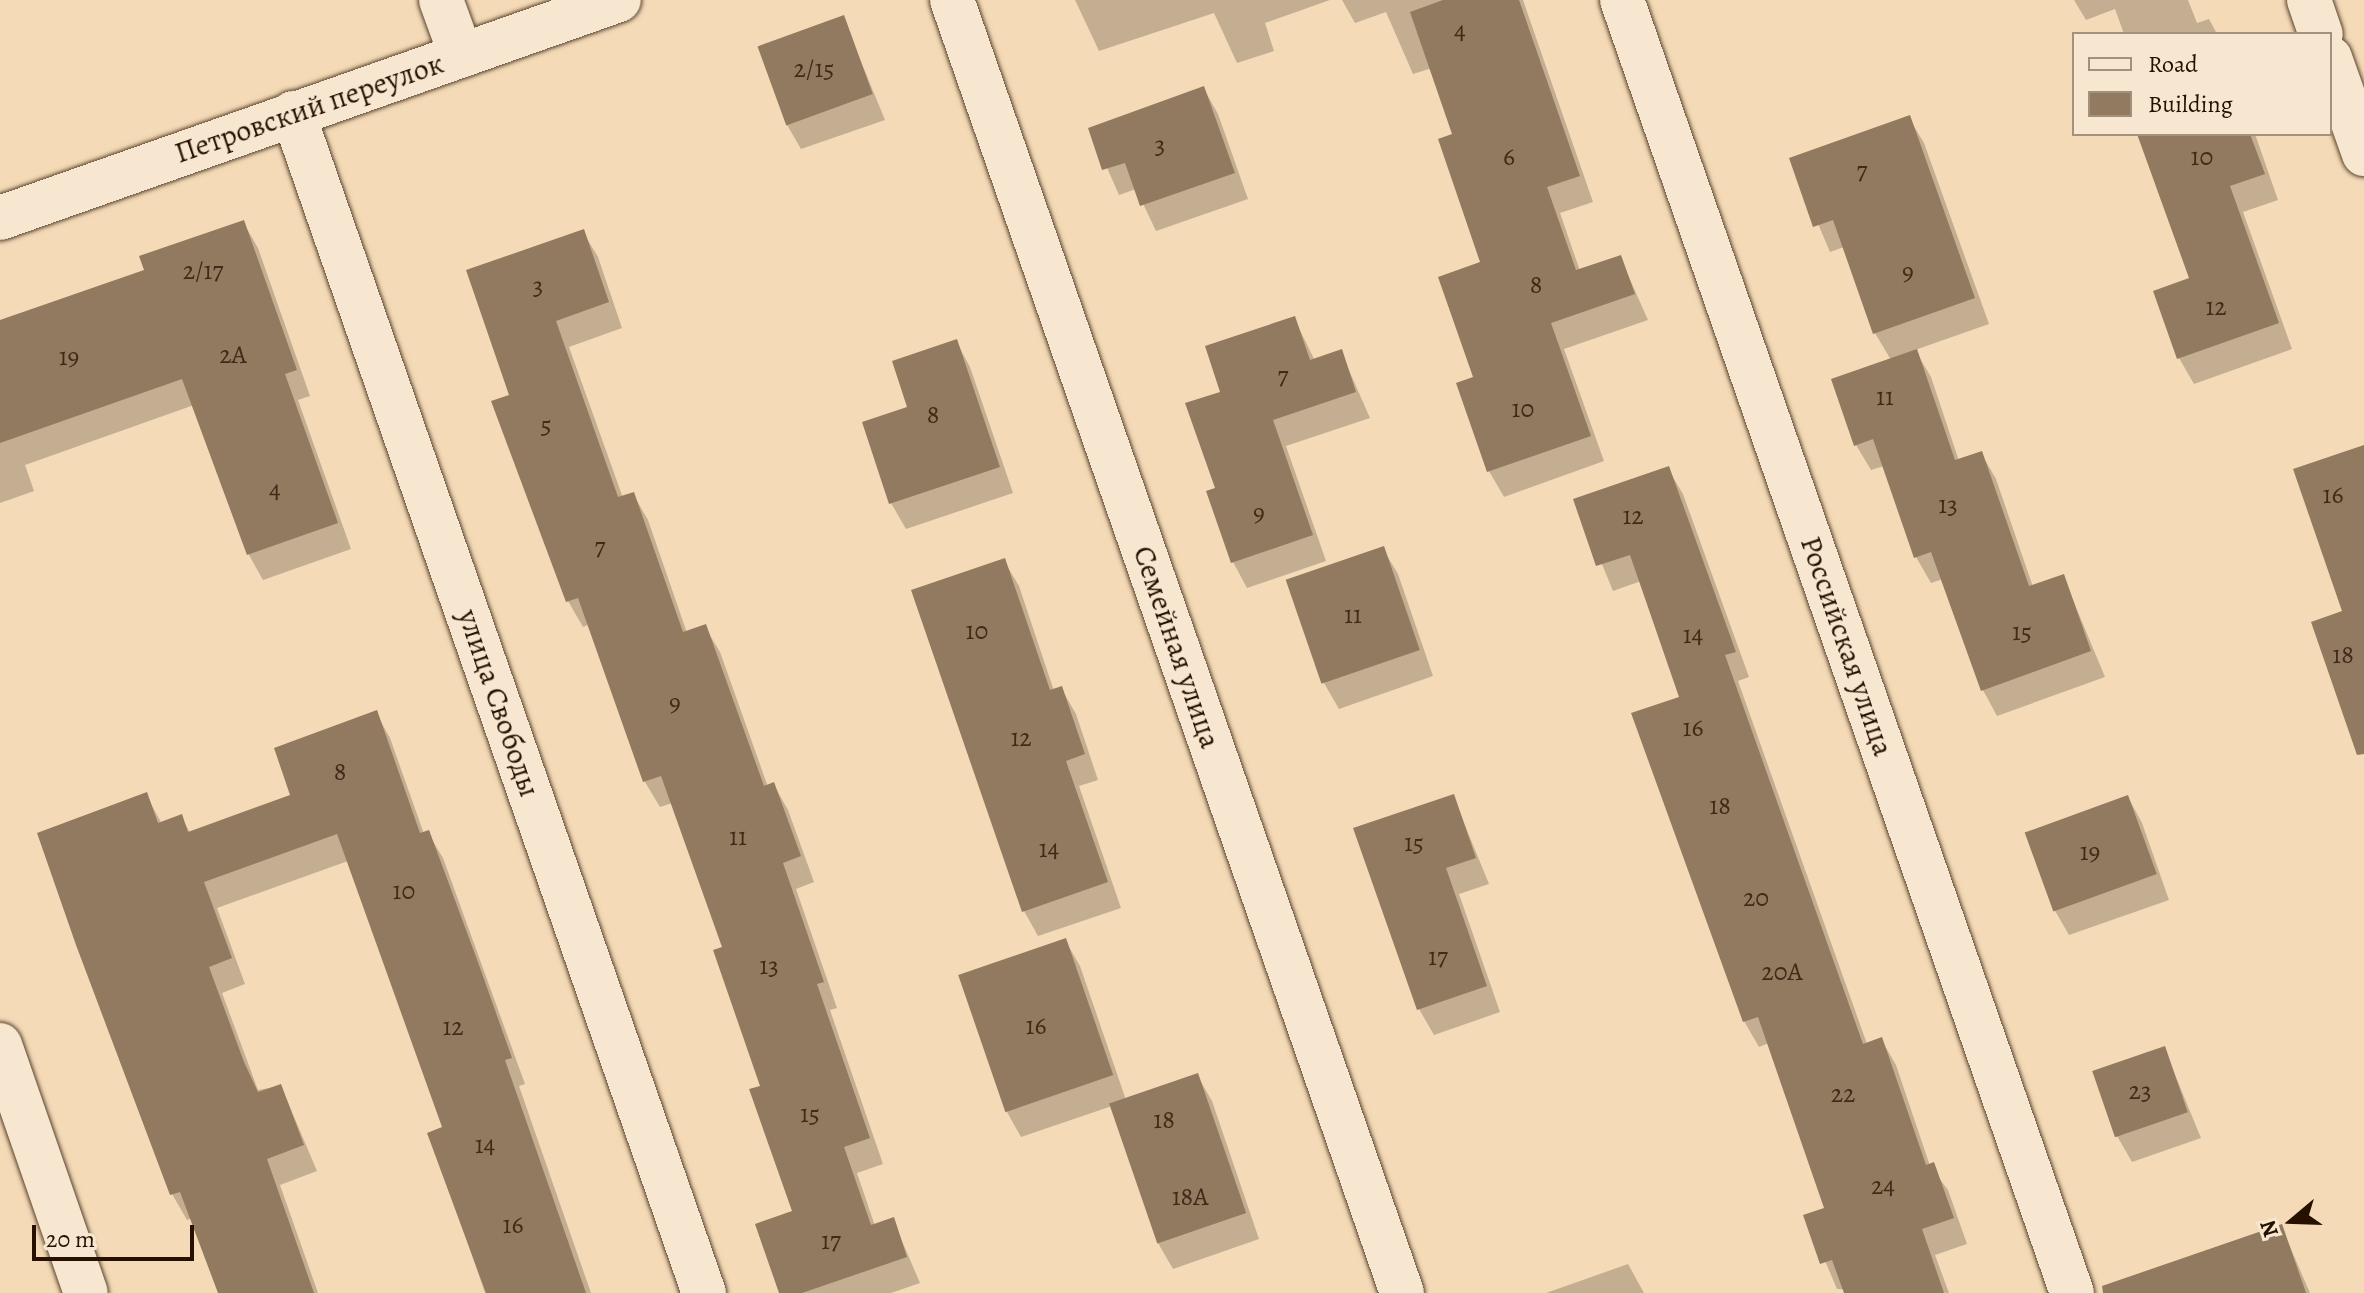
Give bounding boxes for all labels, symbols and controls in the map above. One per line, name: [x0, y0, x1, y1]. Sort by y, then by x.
house number: 4: [1454, 15, 1466, 47]
legend: [2072, 32, 2332, 136]
street label: Петровский переулок: [170, 45, 448, 171]
text: Road: [2148, 48, 2198, 80]
house number: 2/15: [794, 53, 834, 85]
text: Building: [2148, 88, 2233, 120]
house number: 3: [1155, 129, 1165, 161]
house number: 6: [1503, 141, 1515, 173]
house number: 10: [2191, 141, 2213, 173]
house number: 7: [1857, 155, 1867, 187]
house number: 2/17: [183, 255, 223, 287]
house number: 9: [1902, 256, 1914, 288]
house number: 8: [1530, 269, 1542, 301]
house number: 3: [533, 270, 543, 302]
house number: 12: [2205, 291, 2227, 323]
house number: 2А: [219, 339, 247, 371]
house number: 19: [59, 341, 79, 373]
house number: 7: [1278, 360, 1288, 392]
house number: 11: [1876, 381, 1894, 413]
house number: 10: [1512, 393, 1534, 425]
house number: 8: [927, 399, 939, 431]
house number: 5: [540, 409, 552, 441]
house number: 4: [269, 474, 281, 506]
house number: 16: [2323, 479, 2343, 511]
house number: 13: [1938, 489, 1958, 521]
house number: 9: [1253, 497, 1265, 529]
house number: 12: [1622, 500, 1644, 532]
house number: 7: [595, 531, 605, 563]
street label: Российская улица: [1793, 531, 1901, 761]
street label: Семейная улица: [1126, 541, 1228, 753]
house number: 11: [1344, 599, 1362, 631]
street label: улица Свободы: [450, 605, 548, 801]
house number: 10: [966, 615, 988, 647]
house number: 15: [2012, 616, 2032, 648]
house number: 14: [1683, 619, 1703, 651]
house number: 18: [2332, 639, 2354, 671]
house number: 9: [669, 687, 681, 719]
house number: 16: [1683, 712, 1703, 744]
house number: 12: [1010, 722, 1032, 754]
house number: 8: [334, 756, 346, 788]
house number: 18: [1709, 790, 1731, 822]
house number: 11: [729, 821, 747, 853]
house number: 15: [1404, 827, 1424, 859]
house number: 14: [1039, 833, 1059, 865]
house number: 19: [2080, 836, 2100, 868]
house number: 10: [393, 875, 415, 907]
house number: 20: [1743, 882, 1769, 914]
house number: 17: [1428, 941, 1448, 973]
house number: 13: [759, 950, 779, 982]
house number: 20А: [1761, 956, 1803, 988]
house number: 16: [1026, 1010, 1046, 1042]
house number: 12: [442, 1011, 464, 1043]
house number: 23: [2128, 1075, 2152, 1107]
house number: 22: [1831, 1078, 1855, 1110]
house number: 15: [800, 1098, 820, 1130]
house number: 18: [1153, 1104, 1175, 1136]
house number: 14: [475, 1129, 495, 1161]
house number: 24: [1871, 1170, 1895, 1202]
house number: 18А: [1172, 1181, 1208, 1213]
north arrow: [2252, 1181, 2332, 1261]
scale bar: [36, 1209, 198, 1259]
house number: 16: [503, 1209, 523, 1241]
text: N: [2253, 1216, 2286, 1241]
text: 20 m: [46, 1223, 95, 1255]
house number: 17: [821, 1225, 841, 1257]

